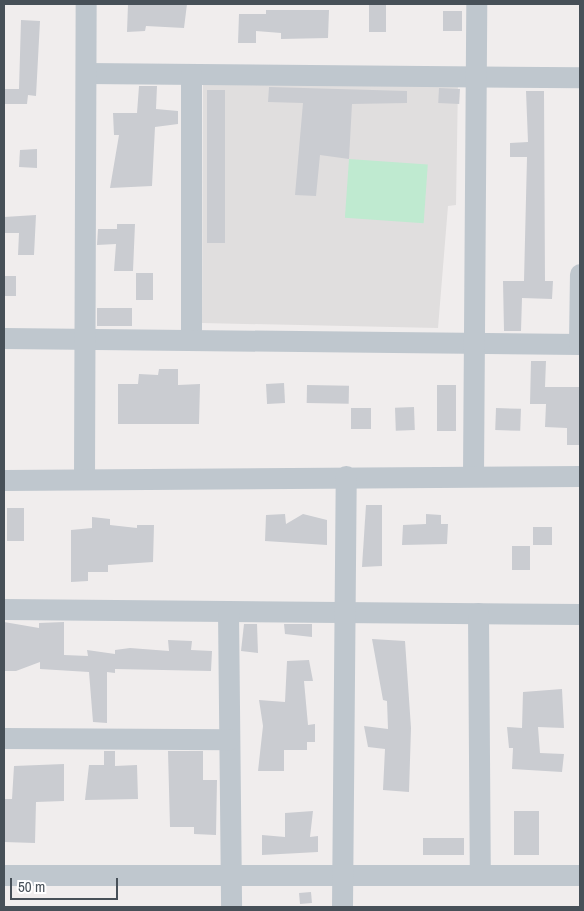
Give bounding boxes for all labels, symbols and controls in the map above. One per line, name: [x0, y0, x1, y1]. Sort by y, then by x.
scale bar: [12, 868, 120, 900]
text: 50 m: [18, 876, 45, 897]

